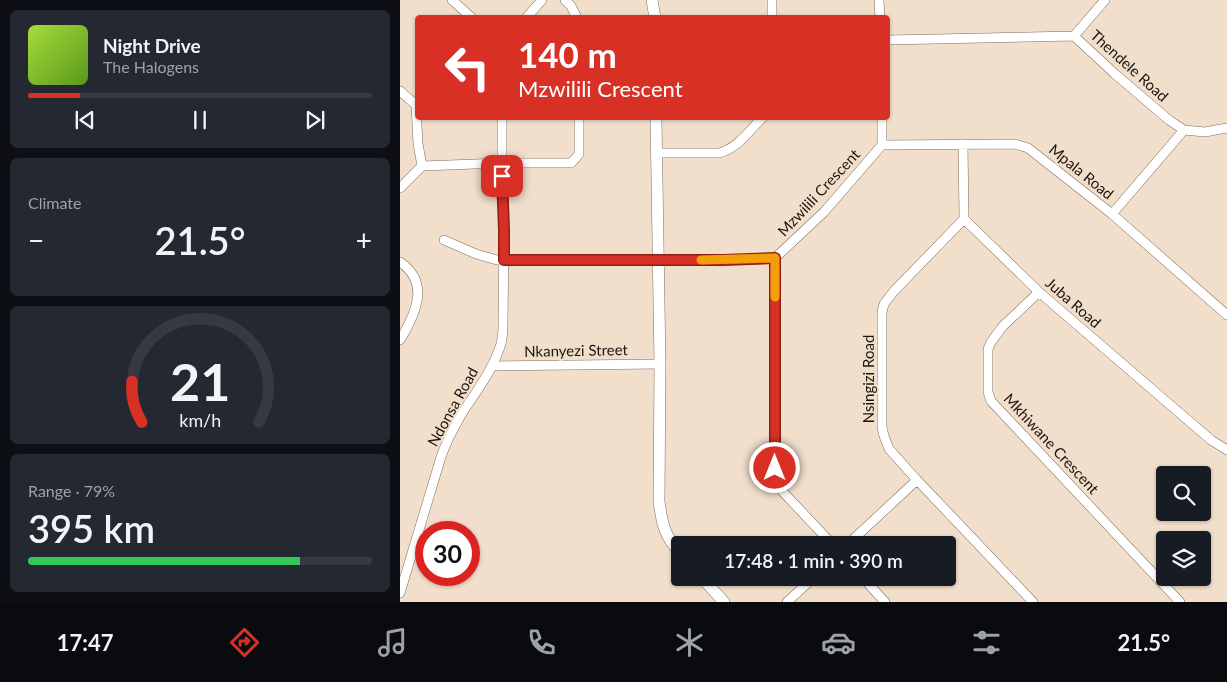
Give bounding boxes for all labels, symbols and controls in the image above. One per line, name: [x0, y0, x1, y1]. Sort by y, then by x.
street label: Thendele Road: [1087, 26, 1172, 105]
text: 140 m: [518, 33, 617, 75]
text: Night Drive: [103, 34, 201, 57]
icon: left: [435, 35, 500, 100]
text: The Halogens: [103, 57, 199, 76]
text: Mzwilili Crescent: [518, 75, 683, 102]
icon: previous: [71, 106, 99, 134]
icon: pause: [186, 106, 214, 134]
icon: next: [301, 106, 329, 134]
street label: Mpala Road: [1046, 140, 1118, 203]
street label: Mzwilili Crescent: [773, 145, 864, 239]
pin: [481, 155, 523, 197]
icon: arrive: [488, 162, 516, 190]
text: Climate: [28, 193, 81, 212]
text: 21.5°: [155, 217, 245, 263]
text: −: [28, 223, 44, 257]
text: +: [356, 223, 372, 257]
street label: Juba Road: [1042, 273, 1105, 331]
street label: Nsingizi Road: [859, 335, 877, 423]
street label: Nkanyezi Street: [524, 340, 629, 360]
text: 21: [170, 350, 230, 412]
street label: Ndonsa Road: [423, 364, 481, 449]
street label: Mkhiwane Crescent: [1001, 389, 1103, 498]
text: km/h: [179, 409, 221, 431]
position arrow: [748, 441, 800, 493]
map controls: [1156, 466, 1211, 586]
button: search: [1156, 466, 1211, 521]
text: Range · 79%: [28, 481, 115, 500]
text: 395 km: [28, 505, 155, 551]
speed limit sign: 30: [415, 521, 480, 586]
button: layers: [1156, 531, 1211, 586]
text: 17:48 · 1 min · 390 m: [724, 549, 903, 572]
icon: directions: [227, 625, 262, 660]
icon: music: [375, 625, 410, 660]
icon: phone: [524, 625, 559, 660]
icon: climate: [672, 625, 707, 660]
icon: car: [821, 625, 856, 660]
icon: filters: [969, 625, 1004, 660]
text: 17:47: [57, 629, 113, 656]
text: 21.5°: [1118, 629, 1170, 656]

